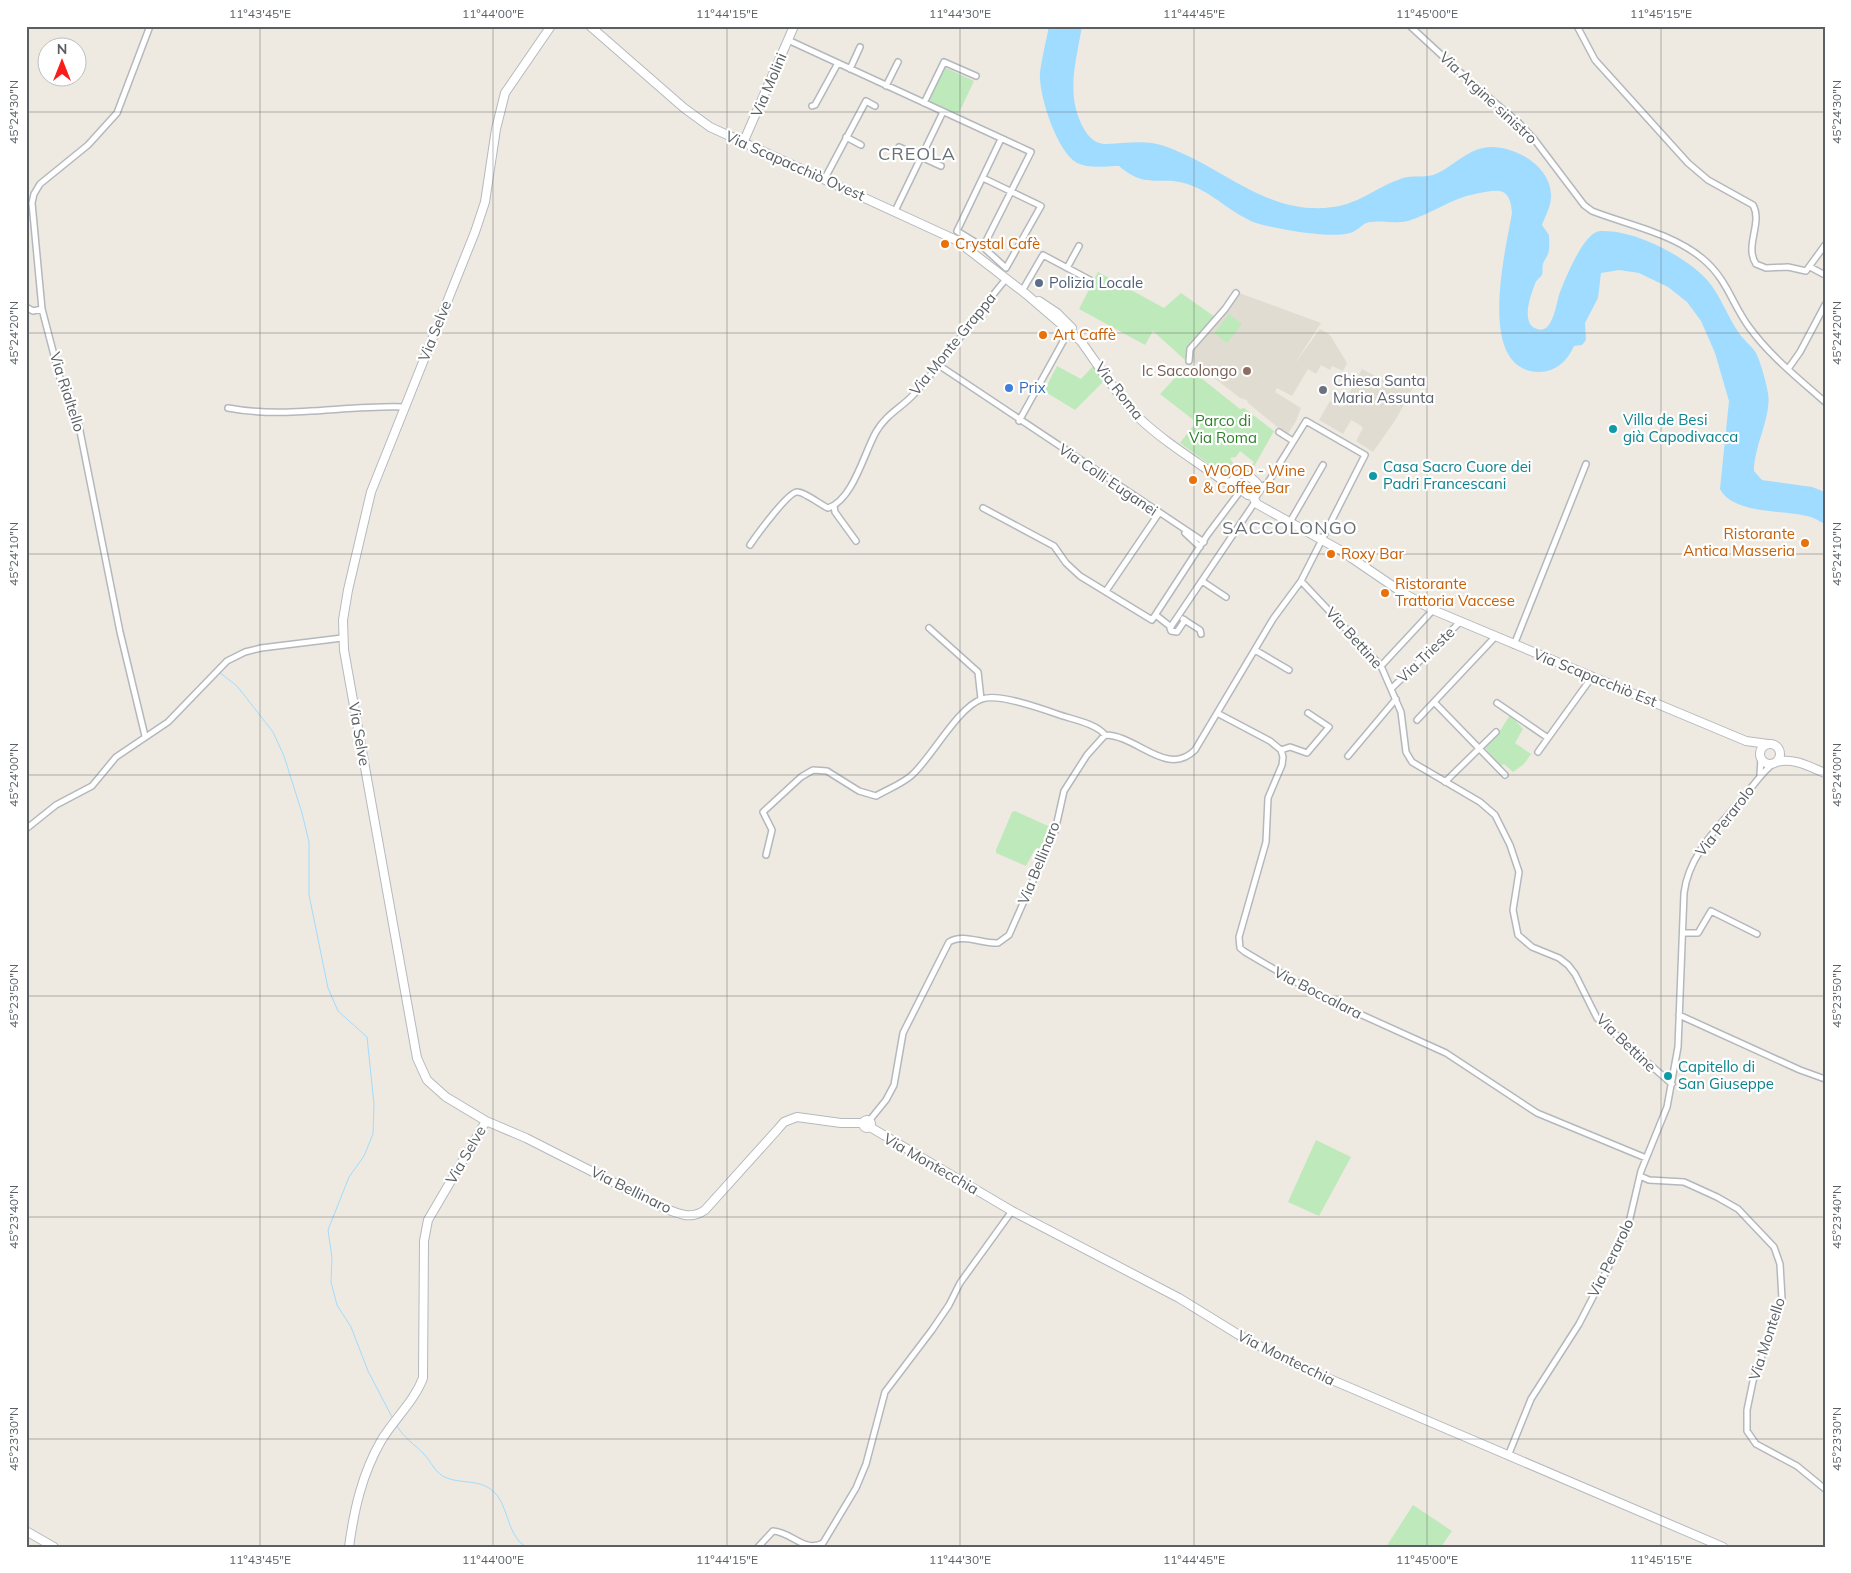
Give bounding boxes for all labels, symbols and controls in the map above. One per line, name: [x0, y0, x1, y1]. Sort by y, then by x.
text: 11°43'45"E: [229, 6, 291, 21]
text: 11°44'00"E: [462, 6, 524, 21]
text: 11°44'15"E: [696, 6, 758, 21]
text: 11°44'30"E: [929, 6, 991, 21]
text: 11°44'45"E: [1163, 6, 1225, 21]
text: 11°45'00"E: [1396, 6, 1458, 21]
text: 11°45'15"E: [1630, 6, 1692, 21]
north arrow: [38, 38, 88, 88]
text: N: [57, 40, 67, 58]
street label: Via Argine sinistro: [1436, 47, 1541, 148]
street label: Via Molini: [747, 50, 791, 120]
text: 45°24'30"N: [6, 80, 21, 144]
text: 45°24'30"N: [1829, 80, 1844, 144]
street label: Via Scapacchiò Ovest: [723, 126, 868, 205]
district label: CREOLA: [878, 142, 956, 165]
place label: Crystal Cafè: [955, 234, 1040, 253]
marker: Crystal Cafè: [939, 238, 951, 250]
place label: Polizia Locale: [1049, 273, 1143, 292]
marker: Polizia Locale: [1033, 277, 1045, 289]
street label: Via Monte Grappa: [905, 288, 1000, 399]
street label: Via Selve: [414, 298, 455, 364]
text: 45°24'20"N: [6, 301, 21, 365]
text: 45°24'20"N: [1829, 301, 1844, 365]
place label: Art Caffè: [1053, 325, 1116, 344]
marker: Art Caffè: [1037, 329, 1049, 341]
street label: Via Rialtello: [46, 350, 89, 434]
street label: Via Roma: [1091, 358, 1148, 423]
place label: Ic Saccolongo: [1142, 361, 1237, 380]
marker: Ic Saccolongo: [1241, 365, 1253, 377]
place label: Chiesa Santa Maria Assunta: [1333, 371, 1434, 407]
place label: Prix: [1019, 378, 1046, 397]
marker: Prix: [1003, 382, 1015, 394]
marker: Chiesa Santa Maria Assunta: [1317, 384, 1329, 396]
place label: Villa de Besi già Capodivacca: [1623, 410, 1738, 446]
park label: Parco di Via Roma: [1189, 411, 1257, 447]
marker: Villa de Besi già Capodivacca: [1607, 423, 1619, 435]
street label: Via Colli Euganei: [1055, 439, 1162, 520]
place label: Casa Sacro Cuore dei Padri Francescani: [1383, 457, 1531, 493]
place label: WOOD - Wine & Coffee Bar: [1203, 461, 1305, 497]
marker: Casa Sacro Cuore dei Padri Francescani: [1367, 470, 1379, 482]
marker: WOOD - Wine & Coffee Bar: [1187, 474, 1199, 486]
district label: SACCOLONGO: [1222, 516, 1358, 539]
text: 45°24'10"N: [6, 522, 21, 586]
text: 45°24'10"N: [1829, 522, 1844, 586]
place label: Ristorante Antica Masseria: [1683, 524, 1795, 560]
marker: Ristorante Antica Masseria: [1799, 537, 1811, 549]
place label: Roxy Bar: [1341, 544, 1405, 563]
marker: Roxy Bar: [1325, 548, 1337, 560]
place label: Ristorante Trattoria Vaccese: [1395, 574, 1515, 610]
marker: Ristorante Trattoria Vaccese: [1379, 587, 1391, 599]
street label: Via Bettine: [1322, 603, 1387, 672]
street label: Via Trieste: [1393, 623, 1458, 687]
street label: Via Scapacchiò Est: [1531, 644, 1660, 711]
street label: Via Selve: [345, 701, 374, 767]
text: 45°24'00"N: [6, 743, 21, 807]
text: 45°24'00"N: [1829, 743, 1844, 807]
street label: Via Perarolo: [1691, 781, 1758, 860]
street label: Via Bellinaro: [1013, 819, 1064, 907]
street label: Via Boccalara: [1271, 962, 1365, 1023]
text: 45°23'50"N: [6, 964, 21, 1028]
text: 45°23'50"N: [1829, 964, 1844, 1028]
street label: Via Bettine: [1592, 1009, 1660, 1076]
place label: Capitello di San Giuseppe: [1678, 1057, 1774, 1093]
marker: Capitello di San Giuseppe: [1662, 1070, 1674, 1082]
street label: Via Selve: [441, 1122, 490, 1187]
street label: Via Montecchia: [880, 1129, 982, 1198]
street label: Via Bellinaro: [588, 1162, 675, 1217]
text: 45°23'40"N: [6, 1185, 21, 1249]
text: 45°23'40"N: [1829, 1185, 1844, 1249]
street label: Via Perarolo: [1583, 1215, 1638, 1300]
street label: Via Montello: [1744, 1295, 1789, 1383]
street label: Via Montecchia: [1234, 1326, 1338, 1389]
text: 45°23'30"N: [6, 1407, 21, 1471]
text: 45°23'30"N: [1829, 1407, 1844, 1471]
text: 11°43'45"E: [229, 1552, 291, 1567]
text: 11°44'00"E: [462, 1552, 524, 1567]
text: 11°44'15"E: [696, 1552, 758, 1567]
text: 11°44'30"E: [929, 1552, 991, 1567]
text: 11°44'45"E: [1163, 1552, 1225, 1567]
text: 11°45'00"E: [1396, 1552, 1458, 1567]
text: 11°45'15"E: [1630, 1552, 1692, 1567]

